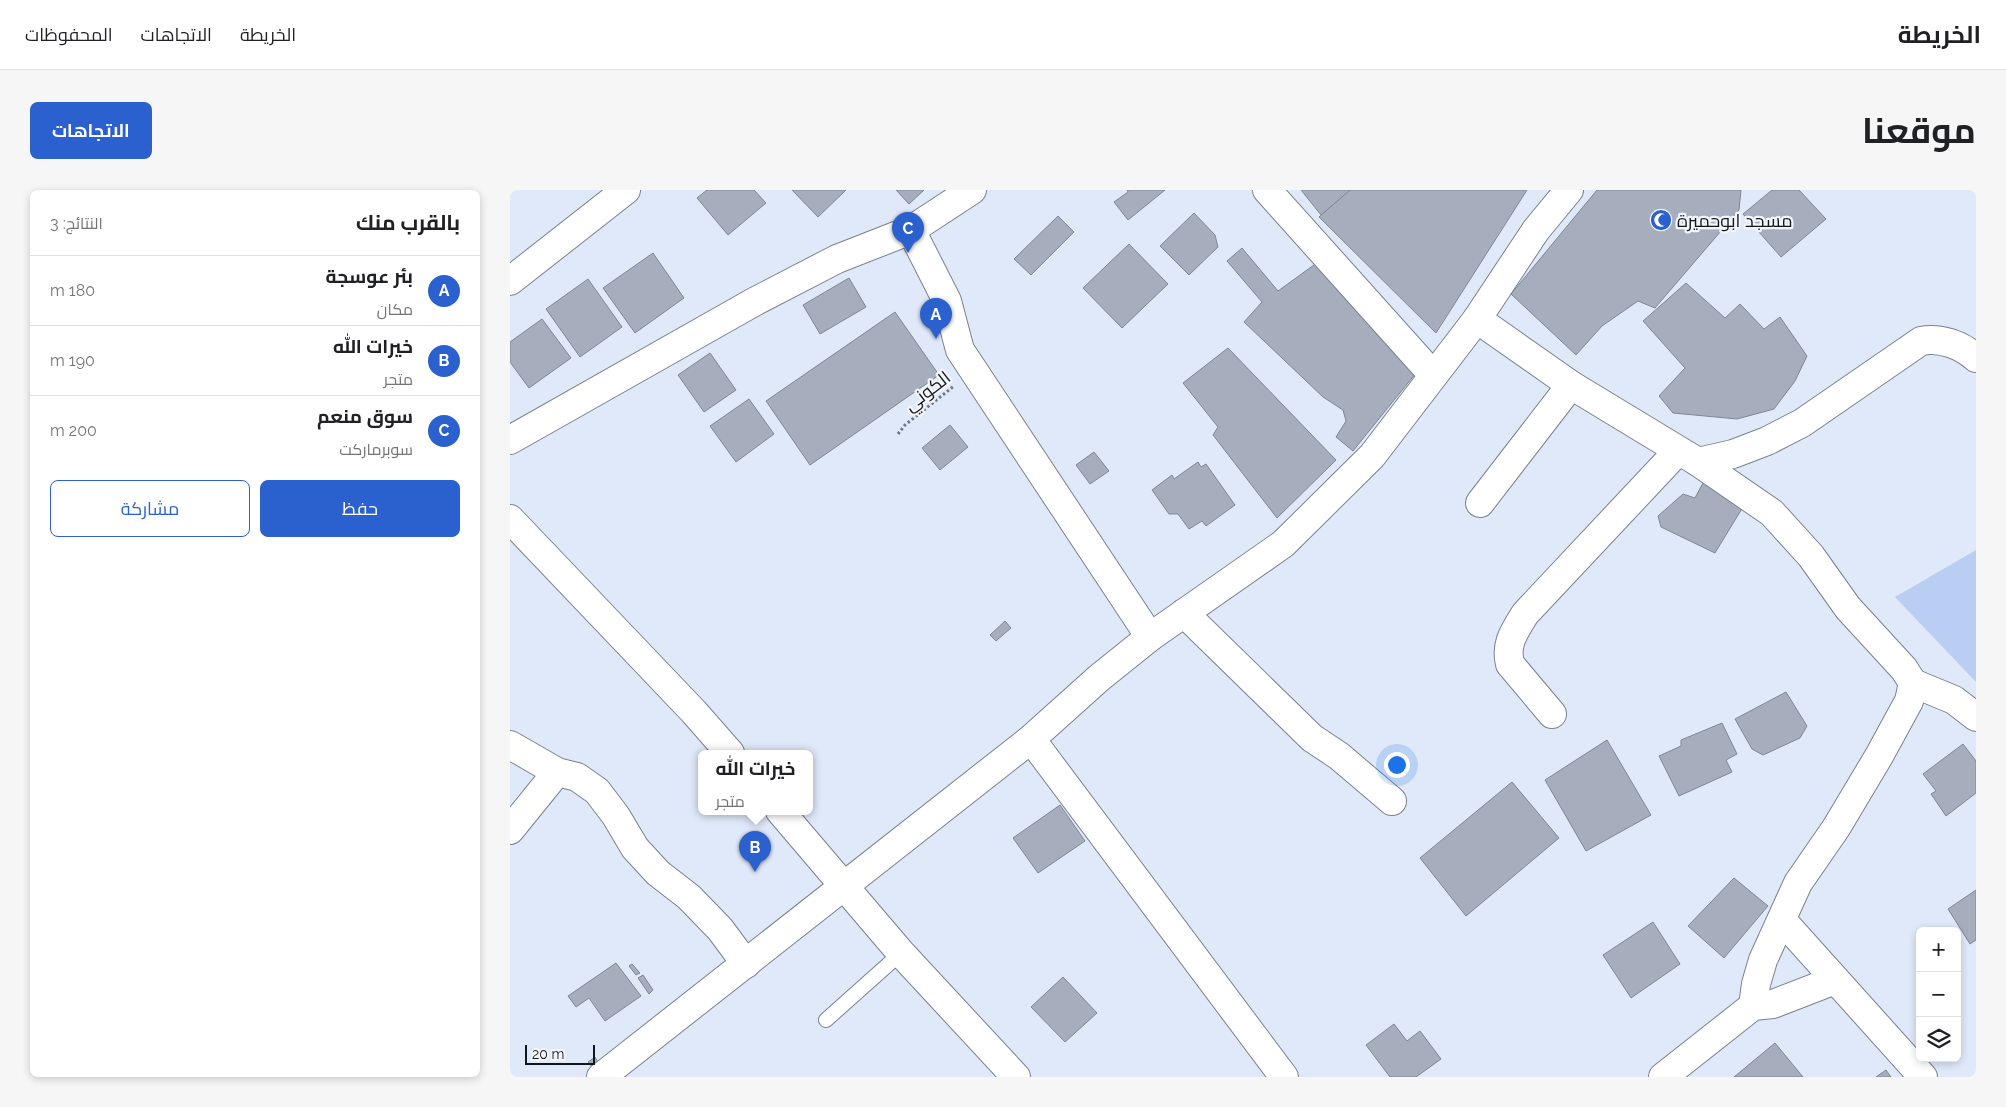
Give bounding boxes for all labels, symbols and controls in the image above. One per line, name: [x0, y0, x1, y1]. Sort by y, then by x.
text: الخريطة: [1898, 20, 1981, 49]
text: المحفوظات: [25, 24, 113, 45]
text: الاتجاهات: [141, 24, 212, 45]
text: الخريطة: [240, 24, 296, 45]
button: الاتجاهات: [30, 102, 152, 159]
text: موقعنا: [1862, 110, 1976, 151]
mosque icon: مسجد ابوحميرة: [1649, 208, 1673, 232]
text: بالقرب منك: [356, 210, 460, 235]
place label: مسجد ابوحميرة: [1677, 210, 1793, 232]
pin: C: [892, 212, 924, 253]
text: النتائج: 3: [50, 214, 103, 233]
text: بئر عوسجة: [325, 265, 413, 287]
text: 180 m: [50, 281, 95, 300]
text: A: [439, 281, 449, 300]
pin: A: [920, 298, 952, 339]
text: مكان: [377, 300, 413, 319]
text: خيرات الله: [333, 335, 413, 357]
text: 190 m: [50, 351, 95, 370]
text: B: [439, 351, 449, 370]
street label: الكوني: [900, 366, 957, 419]
text: متجر: [384, 370, 413, 389]
text: سوق منعم: [317, 405, 413, 427]
text: 200 m: [50, 421, 97, 440]
text: C: [439, 421, 450, 440]
text: سوبرماركت: [339, 440, 413, 459]
button: مشاركة: [50, 480, 250, 537]
button: حفظ: [260, 480, 460, 537]
popup: [698, 750, 813, 815]
your location: [1384, 752, 1410, 778]
text: خيرات الله: [715, 757, 796, 779]
text: متجر: [715, 792, 745, 811]
pin: B: [739, 831, 771, 872]
map controls: [1916, 927, 1961, 1062]
button: +: [1916, 927, 1961, 972]
button: −: [1916, 972, 1961, 1017]
button: layers: [1916, 1017, 1961, 1062]
scale bar: [525, 1042, 595, 1065]
text: 20 m: [532, 1046, 564, 1062]

